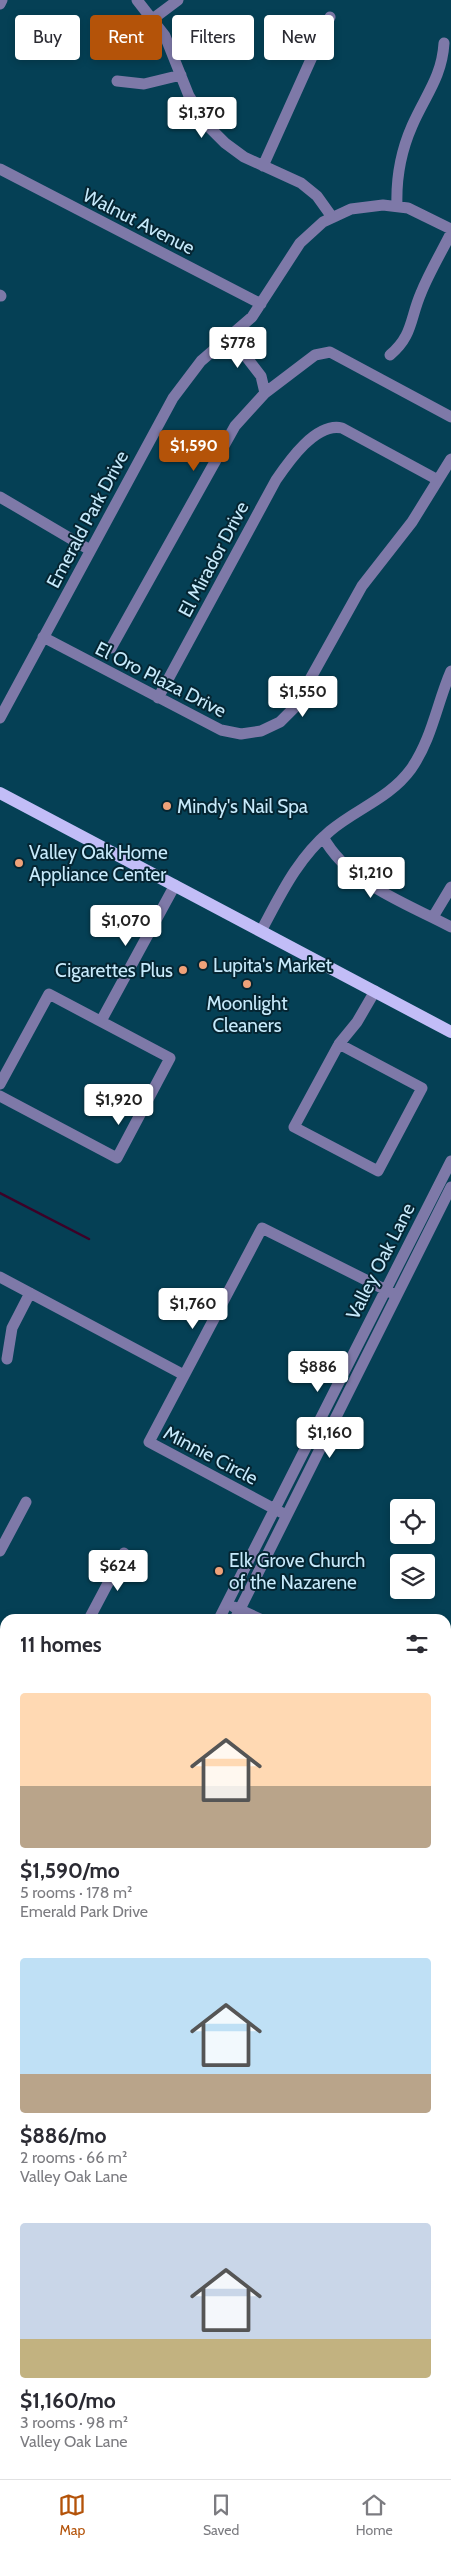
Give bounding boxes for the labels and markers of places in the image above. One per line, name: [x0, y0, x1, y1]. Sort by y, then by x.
pin: $1,370: [161, 96, 243, 139]
pin: $778: [208, 326, 268, 369]
pin: $1,590: [153, 430, 235, 472]
pin: $1,550: [262, 676, 344, 718]
place label: Mindy's Nail Spa: [177, 795, 308, 818]
marker: Mindy's Nail Spa: [161, 800, 173, 812]
place label: Valley Oak Home Appliance Center: [29, 841, 168, 886]
pin: $1,210: [330, 856, 412, 899]
marker: Valley Oak Home Appliance Center: [13, 857, 25, 869]
pin: $1,070: [85, 904, 167, 947]
place label: Lupita's Market: [213, 954, 332, 977]
place label: Cigarettes Plus: [55, 959, 173, 982]
marker: Lupita's Market: [197, 959, 209, 971]
marker: Cigarettes Plus: [177, 964, 189, 976]
marker: Moonlight Cleaners: [241, 978, 253, 990]
place label: Moonlight Cleaners: [206, 992, 288, 1037]
pin: $1,920: [78, 1084, 160, 1126]
pin: $1,760: [152, 1288, 234, 1330]
pin: $886: [288, 1350, 348, 1393]
pin: $1,160: [289, 1416, 371, 1459]
place label: Elk Grove Church of the Nazarene: [229, 1549, 365, 1594]
pin: $624: [88, 1550, 148, 1592]
marker: Elk Grove Church of the Nazarene: [213, 1565, 225, 1577]

